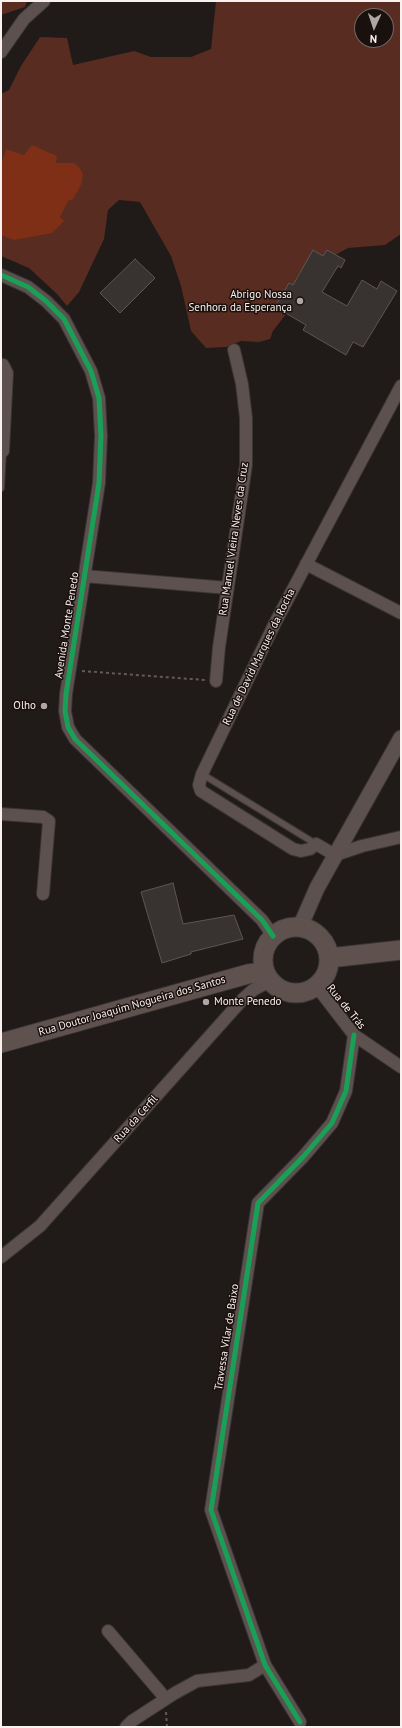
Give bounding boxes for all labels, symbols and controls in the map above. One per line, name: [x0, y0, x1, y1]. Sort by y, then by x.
north arrow: [354, 8, 394, 48]
text: N: [369, 32, 377, 46]
place label: Abrigo Nossa Senhora da Esperança: [189, 288, 292, 314]
marker: Abrigo Nossa Senhora da Esperança: [295, 296, 305, 306]
street label: Rua Manuel Vieira Neves da Cruz: [217, 462, 251, 616]
street label: Avenida Monte Penedo: [52, 571, 82, 679]
street label: Rua de David Marques da Rocha: [220, 586, 298, 728]
place label: Olho: [13, 699, 36, 713]
marker: Olho: [39, 701, 49, 711]
street label: Rua Doutor Joaquim Nogueira dos Santos: [37, 973, 227, 1039]
street label: Rua de Trás: [324, 982, 368, 1032]
place label: Monte Penedo: [214, 995, 282, 1009]
marker: Monte Penedo: [201, 997, 211, 1007]
street label: Rua da Cerfil: [111, 1092, 161, 1146]
street label: Travessa Vilar de Baixo: [212, 1283, 242, 1391]

